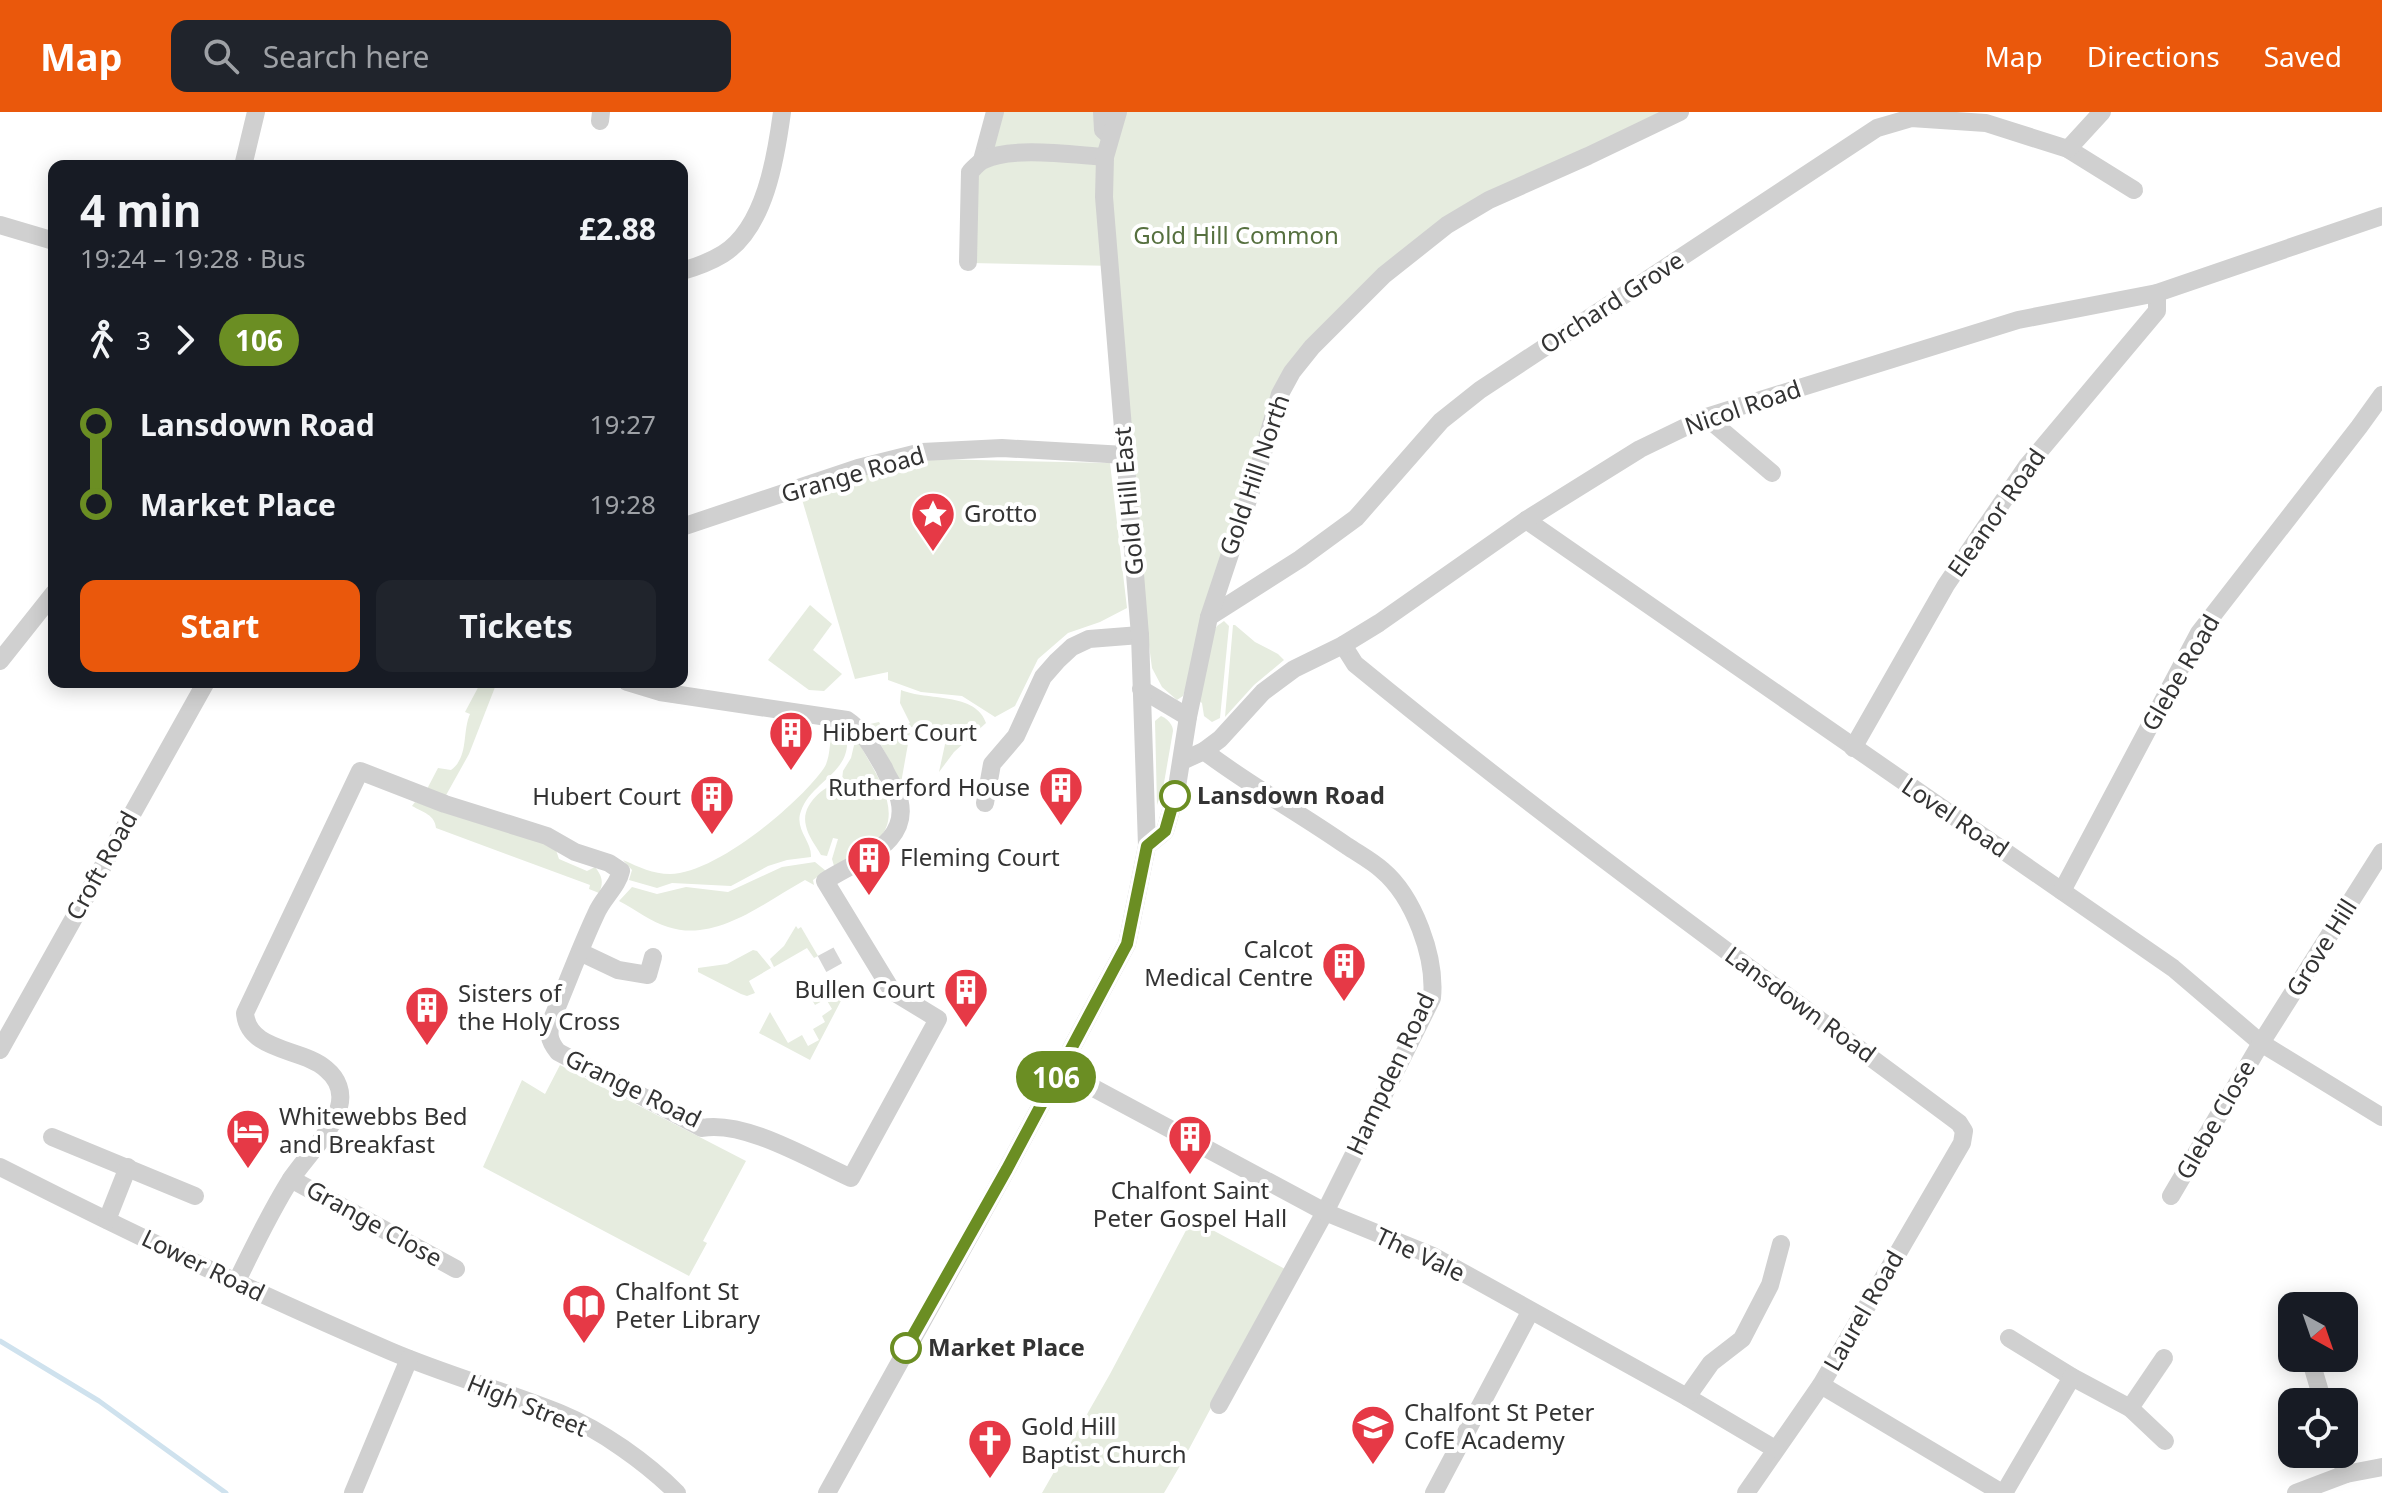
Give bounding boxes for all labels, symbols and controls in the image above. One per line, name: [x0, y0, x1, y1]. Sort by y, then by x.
search box: [171, 20, 731, 92]
text: Map: [40, 30, 123, 82]
icon: search: [199, 34, 243, 78]
text: Search here: [263, 36, 430, 77]
text: Map: [1984, 37, 2043, 75]
text: Directions: [2087, 37, 2220, 75]
text: Saved: [2264, 37, 2342, 75]
text: 4 min: [80, 180, 201, 240]
text: £2.88: [579, 208, 656, 249]
park label: Gold Hill Common: [1133, 218, 1339, 251]
text: 19:24 – 19:28 · Bus: [80, 240, 305, 276]
street label: Orchard Grove: [1533, 243, 1689, 361]
icon: walk: [80, 318, 124, 362]
icon: forward: [163, 318, 207, 362]
text: 106: [235, 321, 283, 359]
text: 3: [136, 322, 151, 358]
street label: Nicol Road: [1680, 371, 1805, 442]
street label: Gold Hill North: [1211, 390, 1297, 559]
text: Lansdown Road: [140, 404, 375, 445]
text: 19:27: [590, 406, 656, 442]
street label: Gold Hill East: [1105, 425, 1150, 577]
street label: Grange Road: [777, 437, 928, 510]
street label: Eleanor Road: [1939, 441, 2052, 583]
text: Market Place: [140, 484, 336, 525]
text: 19:28: [590, 486, 656, 522]
place icon: Grotto: [909, 490, 957, 553]
place label: Grotto: [964, 496, 1037, 529]
button: Start: [80, 580, 360, 672]
button: Tickets: [376, 580, 656, 672]
street label: Glebe Road: [2133, 608, 2226, 737]
building icon: Hibbert Court: [767, 709, 815, 772]
place label: Hibbert Court: [822, 715, 977, 748]
building icon: Rutherford House: [1037, 764, 1085, 827]
street label: Lovel Road: [1896, 769, 2016, 865]
place label: Rutherford House: [828, 770, 1030, 803]
building icon: Hubert Court: [688, 773, 736, 836]
place label: Lansdown Road: [1197, 778, 1385, 811]
place label: Hubert Court: [532, 779, 681, 812]
marker: Lansdown Road: [1160, 781, 1190, 811]
street label: Croft Road: [57, 805, 144, 926]
building icon: Fleming Court: [845, 834, 893, 897]
place label: Fleming Court: [900, 840, 1060, 873]
street label: Grove Hill: [2278, 892, 2364, 1002]
place label: Calcot Medical Centre: [1144, 932, 1313, 993]
street label: Lansdown Road: [1719, 938, 1883, 1070]
building icon: Calcot Medical Centre: [1320, 940, 1368, 1003]
building icon: Bullen Court: [942, 966, 990, 1029]
place label: Bullen Court: [794, 972, 935, 1005]
place label: Sisters of the Holy Cross: [458, 976, 620, 1037]
building icon: Sisters of the Holy Cross: [403, 984, 451, 1047]
street label: Hampden Road: [1338, 987, 1442, 1160]
street label: Grange Road: [560, 1041, 707, 1135]
line badge: 106: [1010, 1051, 1102, 1103]
street label: Glebe Close: [2167, 1054, 2262, 1185]
text: 106: [1032, 1058, 1080, 1096]
place label: Whitewebbs Bed and Breakfast: [279, 1099, 468, 1160]
hotel icon: Whitewebbs Bed and Breakfast: [224, 1107, 272, 1170]
building icon: Chalfont Saint Peter Gospel Hall: [1166, 1113, 1214, 1176]
street label: Grange Close: [301, 1172, 449, 1274]
place label: Chalfont Saint Peter Gospel Hall: [1093, 1173, 1287, 1234]
street label: The Vale: [1371, 1219, 1471, 1289]
street label: Lower Road: [137, 1221, 271, 1309]
street label: Laurel Road: [1815, 1244, 1910, 1377]
place label: Chalfont St Peter Library: [615, 1274, 761, 1335]
library icon: Chalfont St Peter Library: [560, 1282, 608, 1345]
north arrow: [2278, 1292, 2358, 1372]
map controls: [2278, 1292, 2358, 1468]
place label: Market Place: [928, 1330, 1085, 1363]
marker: Market Place: [891, 1333, 921, 1363]
street label: High Street: [463, 1366, 593, 1444]
button: locate: [2278, 1388, 2358, 1468]
place label: Chalfont St Peter CofE Academy: [1404, 1395, 1595, 1456]
school or university icon: Chalfont St Peter CofE Academy: [1349, 1403, 1397, 1466]
place label: Gold Hill Baptist Church: [1021, 1409, 1187, 1470]
church icon: Gold Hill Baptist Church: [966, 1417, 1014, 1480]

